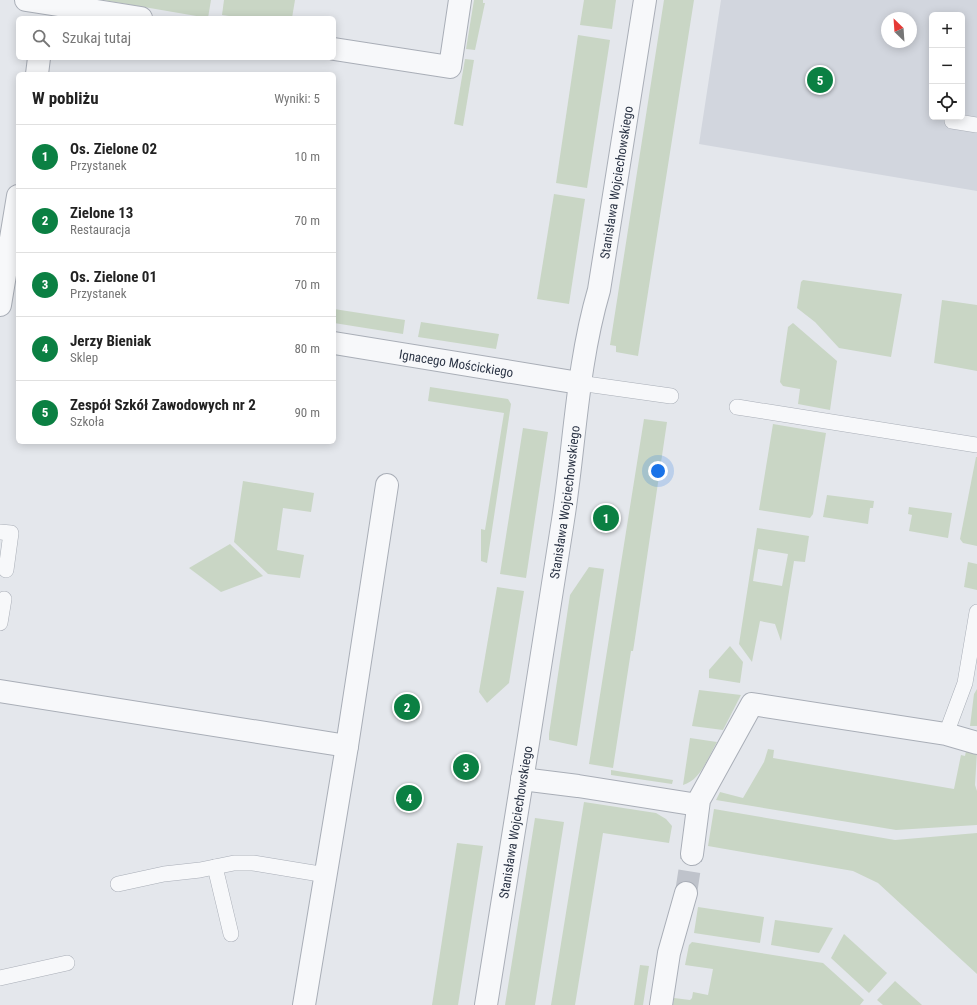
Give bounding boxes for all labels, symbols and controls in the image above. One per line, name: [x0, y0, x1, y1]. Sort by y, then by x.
north arrow: [881, 12, 917, 48]
map controls: [929, 12, 965, 120]
button: +: [929, 12, 965, 48]
search box: [16, 16, 336, 60]
icon: search: [30, 27, 52, 49]
text: Szukaj tutaj: [62, 29, 131, 47]
button: −: [929, 48, 965, 84]
pin: 5: [807, 65, 833, 95]
button: locate: [929, 84, 965, 120]
text: W pobliżu: [32, 88, 99, 108]
text: Wyniki: 5: [274, 91, 320, 106]
street label: Stanisława Wojciechowskiego: [597, 105, 636, 260]
text: Os. Zielone 02: [70, 140, 157, 158]
text: 1: [42, 149, 48, 164]
text: 10 m: [294, 149, 320, 164]
text: Przystanek: [70, 158, 127, 173]
text: Zielone 13: [70, 204, 133, 222]
text: 2: [42, 213, 48, 228]
text: 70 m: [294, 213, 320, 228]
text: Restauracja: [70, 222, 130, 237]
text: Os. Zielone 01: [70, 268, 157, 286]
text: 3: [42, 277, 48, 292]
text: 70 m: [294, 277, 320, 292]
text: Przystanek: [70, 286, 127, 301]
text: Jerzy Bieniak: [70, 332, 151, 350]
text: 4: [42, 341, 48, 356]
text: 80 m: [294, 341, 320, 356]
street label: Ignacego Mościckiego: [398, 346, 515, 380]
text: Sklep: [70, 350, 98, 365]
text: Zespół Szkół Zawodowych nr 2: [70, 396, 256, 414]
text: 5: [42, 405, 48, 420]
text: 90 m: [294, 405, 320, 420]
text: Szkoła: [70, 414, 104, 429]
street label: Stanisława Wojciechowskiego: [546, 425, 582, 580]
your location: [648, 461, 668, 481]
pin: 1: [593, 503, 619, 533]
pin: 2: [394, 692, 420, 722]
street label: Stanisława Wojciechowskiego: [496, 745, 535, 900]
pin: 3: [453, 752, 479, 782]
pin: 4: [396, 783, 422, 813]

